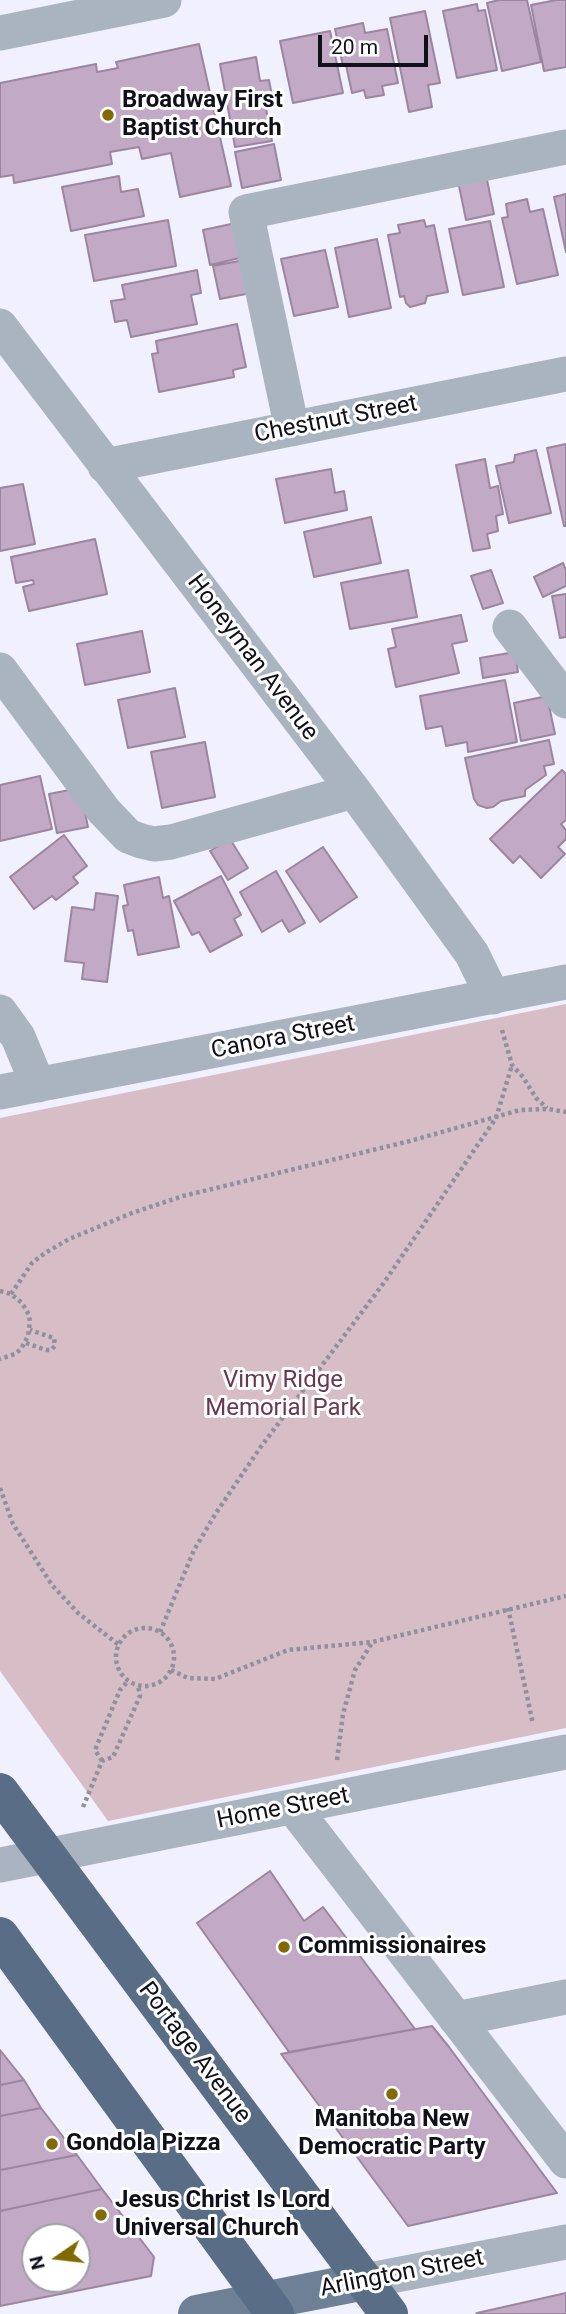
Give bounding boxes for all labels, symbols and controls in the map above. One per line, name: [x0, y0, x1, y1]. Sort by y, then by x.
scale bar: [321, 21, 431, 65]
text: 20 m: [331, 35, 378, 59]
place label: Broadway First Baptist Church: [122, 87, 283, 143]
marker: Broadway First Baptist Church: [100, 107, 116, 123]
street label: Chestnut Street: [252, 390, 420, 450]
street label: Honeyman Avenue: [180, 570, 324, 746]
street label: Canora Street: [209, 1010, 357, 1066]
park label: Vimy Ridge Memorial Park: [205, 1367, 361, 1423]
street label: Home Street: [215, 1782, 351, 1836]
place label: Commissionaires: [298, 1933, 486, 1961]
marker: Commissionaires: [276, 1939, 292, 1955]
street label: Portage Avenue: [132, 1977, 256, 2129]
marker: Manitoba New Democratic Party: [384, 2086, 400, 2102]
place label: Manitoba New Democratic Party: [298, 2106, 486, 2162]
place label: Gondola Pizza: [66, 2130, 221, 2158]
marker: Gondola Pizza: [44, 2136, 60, 2152]
place label: Jesus Christ Is Lord Universal Church: [115, 2187, 330, 2243]
marker: Jesus Christ Is Lord Universal Church: [93, 2207, 109, 2223]
north arrow: [21, 2223, 91, 2293]
street label: Arlington Street: [318, 2244, 486, 2304]
text: N: [24, 2253, 50, 2272]

